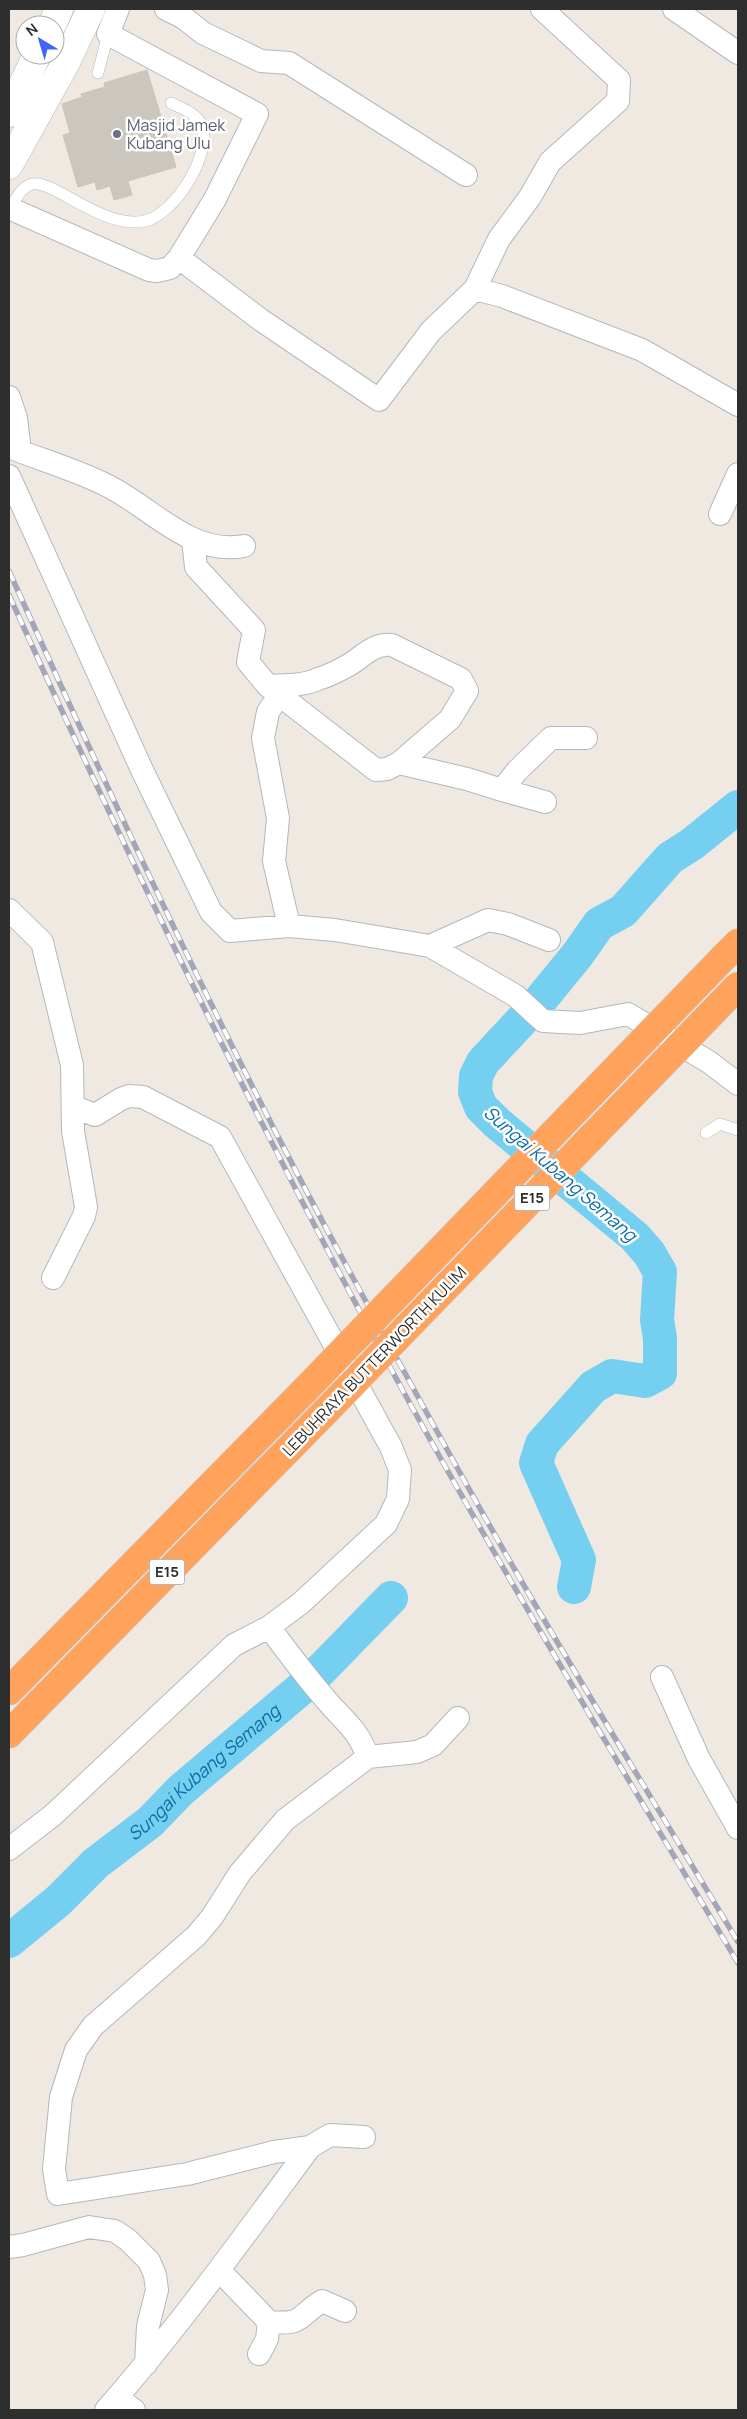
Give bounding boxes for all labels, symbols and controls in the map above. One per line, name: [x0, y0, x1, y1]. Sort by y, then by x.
north arrow: [15, 15, 65, 65]
text: N: [22, 19, 42, 40]
place label: Masjid Jamek Kubang Ulu: [127, 114, 226, 154]
marker: Masjid Jamek Kubang Ulu: [111, 128, 123, 140]
water label: Sungai Kubang Semang: [479, 1100, 643, 1247]
road number: E15: [514, 1186, 550, 1210]
street label: LEBUHRAYA BUTTERWORTH KULIM: [277, 1261, 471, 1461]
road number: E15: [150, 1560, 184, 1584]
water label: Sungai Kubang Semang: [123, 1698, 286, 1846]

